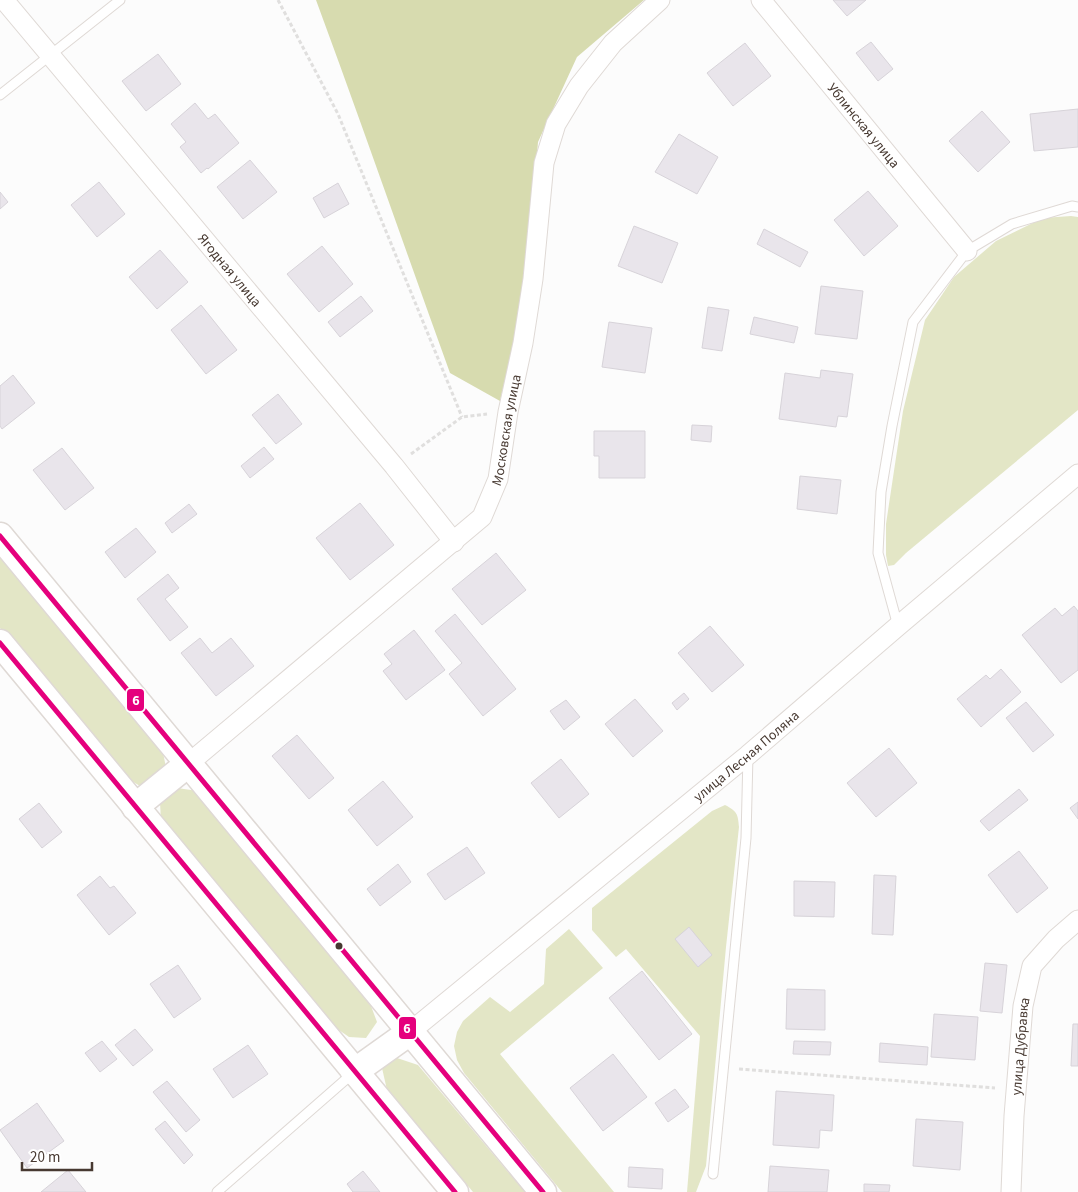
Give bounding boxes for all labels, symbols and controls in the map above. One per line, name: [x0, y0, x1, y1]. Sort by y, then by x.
street label: Ублинская улица: [822, 79, 904, 173]
street label: Ягодная улица: [193, 230, 266, 312]
street label: Московская улица: [487, 373, 527, 489]
line badge: 6: [126, 688, 145, 712]
text: 6: [132, 691, 140, 711]
street label: улица Лесная Поляна: [689, 706, 804, 807]
unlabelled marker: [334, 941, 344, 951]
street label: улица Дубравка: [1007, 995, 1036, 1096]
line badge: 6: [398, 1016, 417, 1040]
text: 6: [403, 1019, 411, 1039]
scale bar: [22, 1140, 92, 1172]
text: 20 m: [30, 1147, 60, 1168]

